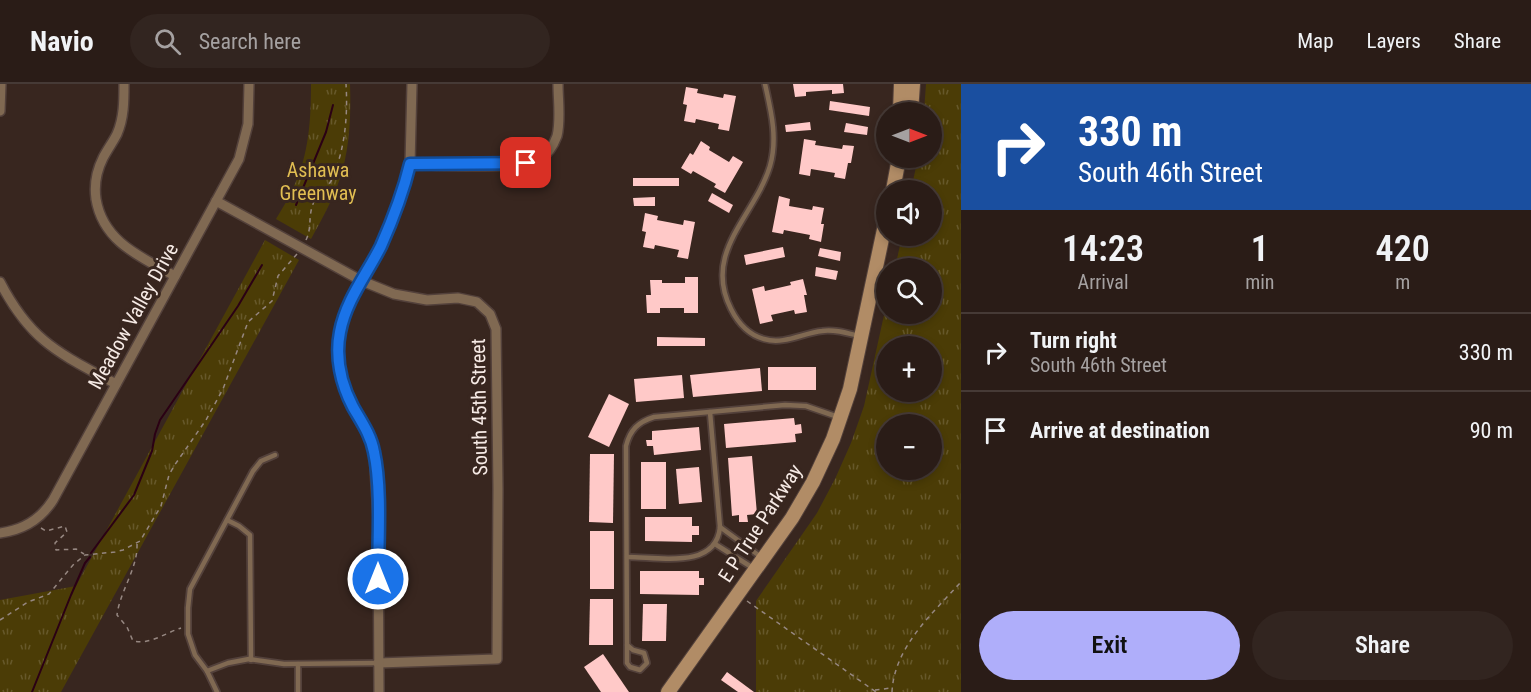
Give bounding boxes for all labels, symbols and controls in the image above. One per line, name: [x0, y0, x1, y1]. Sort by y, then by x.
search box: [130, 14, 550, 68]
text: Navio: [30, 25, 94, 58]
icon: search: [151, 25, 184, 58]
text: Search here: [199, 29, 301, 54]
text: Map: [1297, 29, 1334, 53]
text: Layers: [1367, 29, 1421, 53]
text: Share: [1454, 29, 1501, 53]
north arrow: [876, 102, 942, 168]
map controls: [876, 102, 942, 480]
text: 330 m: [1078, 107, 1183, 156]
icon: right: [979, 108, 1057, 186]
pin: [500, 137, 551, 188]
icon: arrive: [509, 146, 542, 179]
text: South 46th Street: [1078, 157, 1263, 189]
park label: Ashawa Greenway: [280, 158, 356, 205]
button: sound: [876, 180, 942, 246]
text: 14:23: [1062, 228, 1144, 270]
text: 1: [1251, 228, 1269, 270]
text: 420: [1376, 228, 1430, 270]
street label: Meadow Valley Drive: [83, 239, 183, 393]
button: search: [876, 258, 942, 324]
text: Arrival: [1078, 270, 1129, 294]
text: min: [1245, 270, 1274, 294]
text: m: [1395, 270, 1410, 294]
text: Turn right: [1030, 328, 1117, 353]
button: +: [876, 336, 942, 402]
icon: right: [979, 336, 1012, 369]
street label: South 45th Street: [466, 338, 492, 476]
text: 330 m: [1459, 340, 1513, 365]
text: South 46th Street: [1030, 353, 1167, 377]
button: −: [876, 414, 942, 480]
icon: arrive: [979, 414, 1012, 447]
text: Arrive at destination: [1030, 418, 1210, 443]
text: 90 m: [1470, 418, 1513, 443]
street label: E P True Parkway: [713, 460, 807, 586]
position arrow: [346, 547, 410, 611]
button: Exit: [979, 611, 1240, 680]
button: Share: [1252, 611, 1513, 680]

